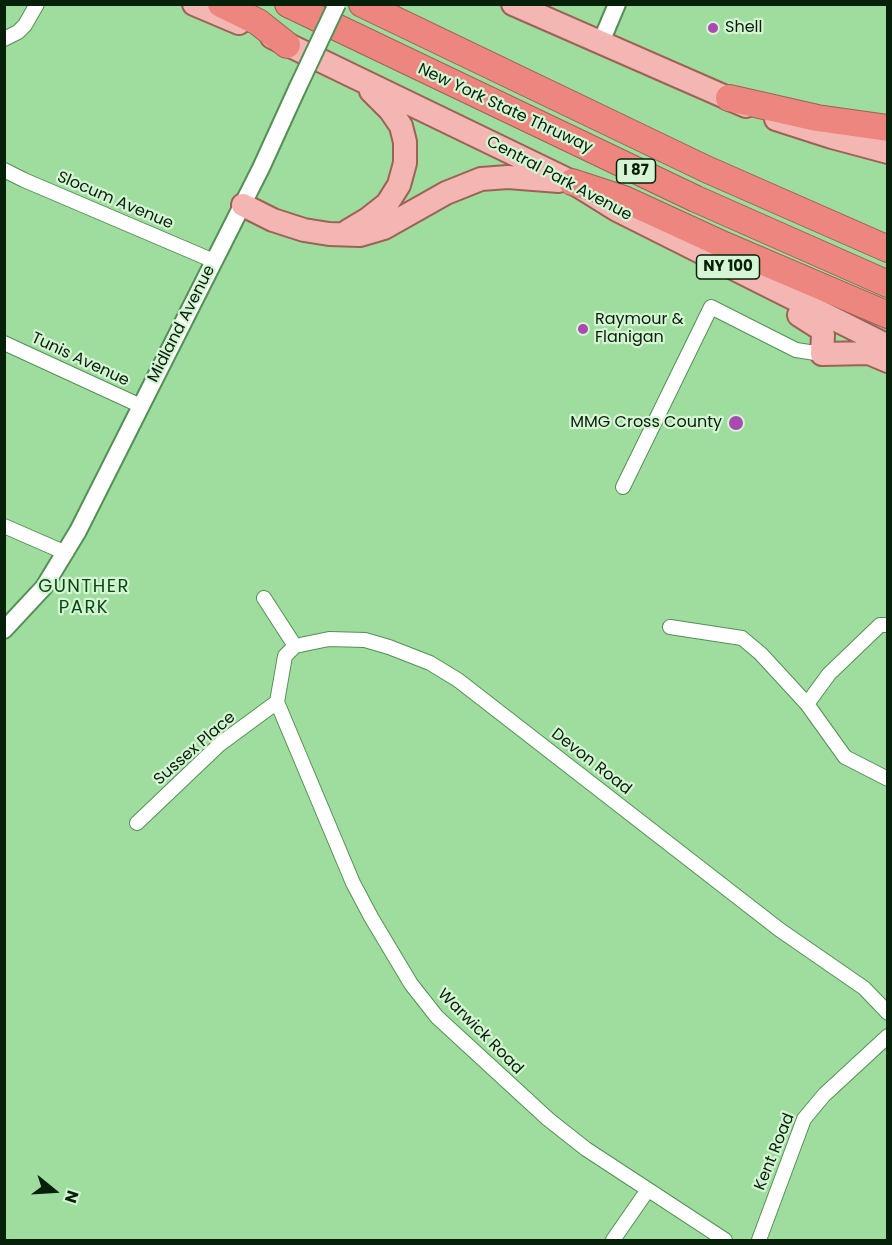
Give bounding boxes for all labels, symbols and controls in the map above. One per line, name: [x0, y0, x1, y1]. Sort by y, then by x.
place label: Shell: [725, 18, 762, 38]
marker: Shell: [706, 21, 720, 35]
street label: New York State Thruway: [415, 60, 595, 158]
street label: Central Park Avenue: [483, 133, 635, 225]
road number: I 87: [616, 159, 656, 183]
street label: Slocum Avenue: [54, 168, 176, 234]
road number: NY 100: [696, 255, 760, 279]
street label: Midland Avenue: [144, 262, 220, 386]
place label: Raymour & Flanigan: [595, 310, 684, 348]
marker: Raymour & Flanigan: [576, 322, 590, 336]
street label: Tunis Avenue: [28, 329, 132, 391]
place label: MMG Cross County: [570, 413, 722, 433]
marker: MMG Cross County: [727, 414, 745, 432]
district label: GUNTHER PARK: [38, 576, 130, 618]
street label: Sussex Place: [150, 708, 240, 790]
street label: Devon Road: [547, 725, 635, 799]
street label: Warwick Road: [433, 985, 527, 1079]
street label: Kent Road: [751, 1111, 799, 1193]
north arrow: [24, 1161, 84, 1221]
text: N: [59, 1187, 84, 1206]

